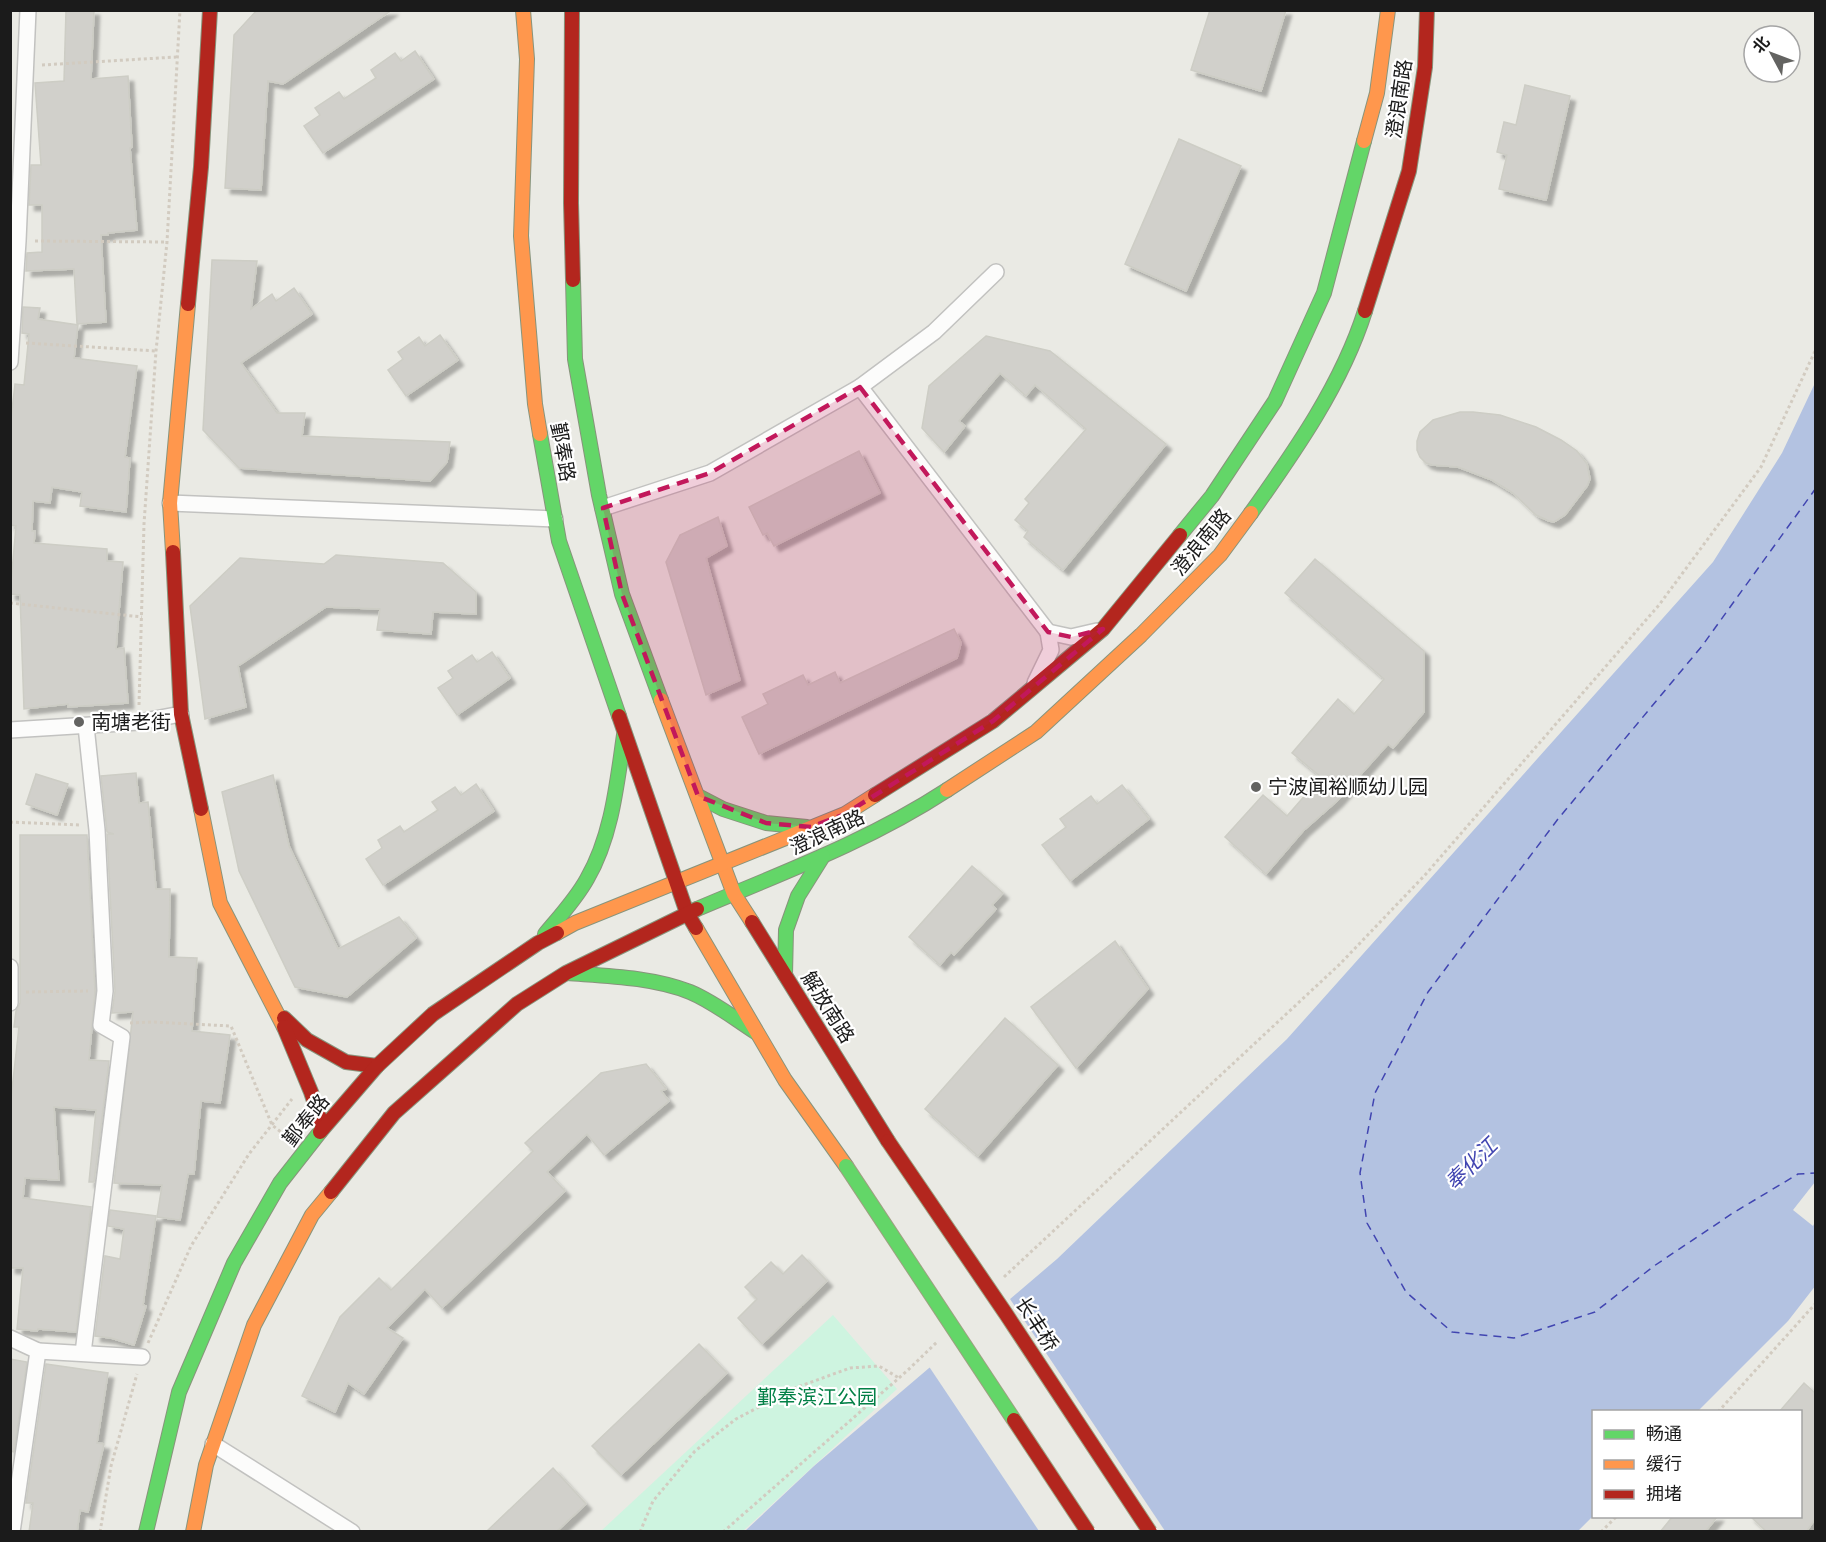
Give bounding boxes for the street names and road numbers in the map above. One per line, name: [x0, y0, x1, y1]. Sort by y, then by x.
street label: 澄浪南路: [1382, 58, 1416, 140]
street label: 鄞奉路: [546, 420, 580, 484]
street label: 澄浪南路: [1166, 504, 1236, 580]
street label: 澄浪南路: [786, 804, 868, 860]
street label: 解放南路: [797, 967, 859, 1047]
street label: 鄞奉路: [278, 1089, 334, 1151]
street label: 长丰桥: [1011, 1292, 1063, 1356]

